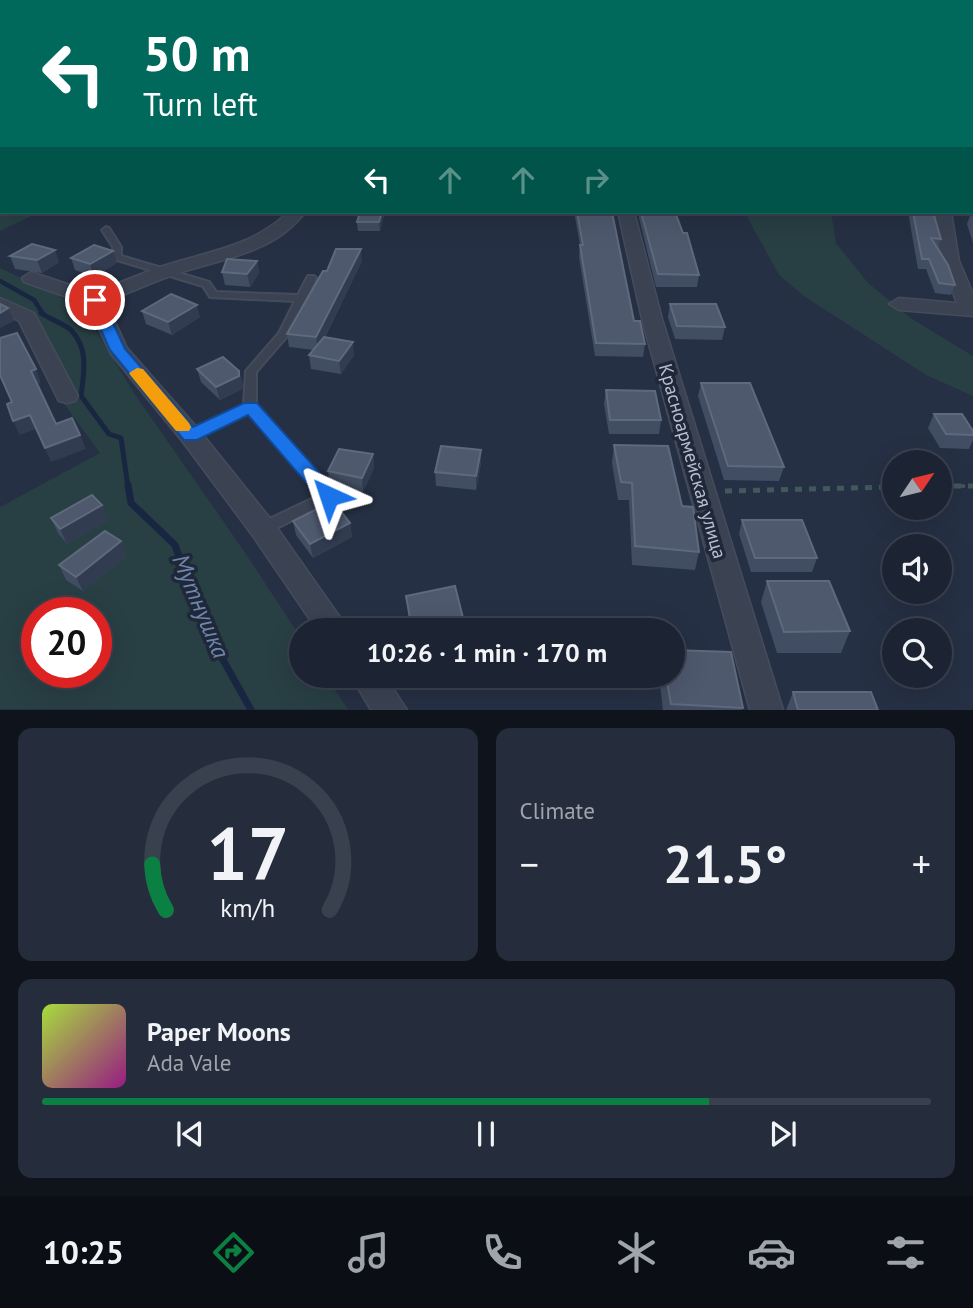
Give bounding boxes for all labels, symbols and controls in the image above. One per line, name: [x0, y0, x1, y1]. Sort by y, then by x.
text: 50 m: [143, 21, 250, 85]
icon: left: [28, 28, 119, 119]
text: Turn left: [143, 83, 258, 125]
icon: left: [358, 161, 396, 199]
icon: ahead: [431, 161, 469, 199]
icon: ahead: [504, 161, 542, 199]
icon: right: [577, 161, 615, 199]
pin: [65, 270, 125, 330]
icon: arrive: [76, 281, 114, 319]
street label: Красноармейская улица: [654, 361, 732, 561]
north arrow: [882, 450, 952, 520]
map controls: [882, 450, 952, 688]
position arrow: [292, 459, 366, 533]
button: sound: [882, 534, 952, 604]
water label: Мутнушка: [165, 549, 237, 663]
speed limit sign: 20: [21, 597, 112, 688]
button: search: [882, 618, 952, 688]
text: 10:26 · 1 min · 170 m: [367, 636, 607, 669]
text: Climate: [520, 796, 595, 825]
text: 17: [206, 807, 289, 901]
text: 21.5°: [663, 830, 787, 897]
text: −: [520, 839, 539, 888]
text: +: [912, 839, 931, 888]
text: km/h: [220, 892, 275, 924]
text: Paper Moons: [147, 1015, 291, 1048]
text: Ada Vale: [147, 1048, 231, 1077]
icon: previous: [171, 1115, 209, 1153]
icon: pause: [467, 1115, 505, 1153]
icon: next: [764, 1115, 802, 1153]
icon: directions: [209, 1228, 258, 1277]
icon: music: [344, 1228, 393, 1277]
icon: phone: [478, 1228, 527, 1277]
icon: climate: [612, 1228, 661, 1277]
icon: car: [747, 1228, 796, 1277]
icon: filters: [881, 1228, 930, 1277]
text: 10:25: [43, 1231, 124, 1273]

